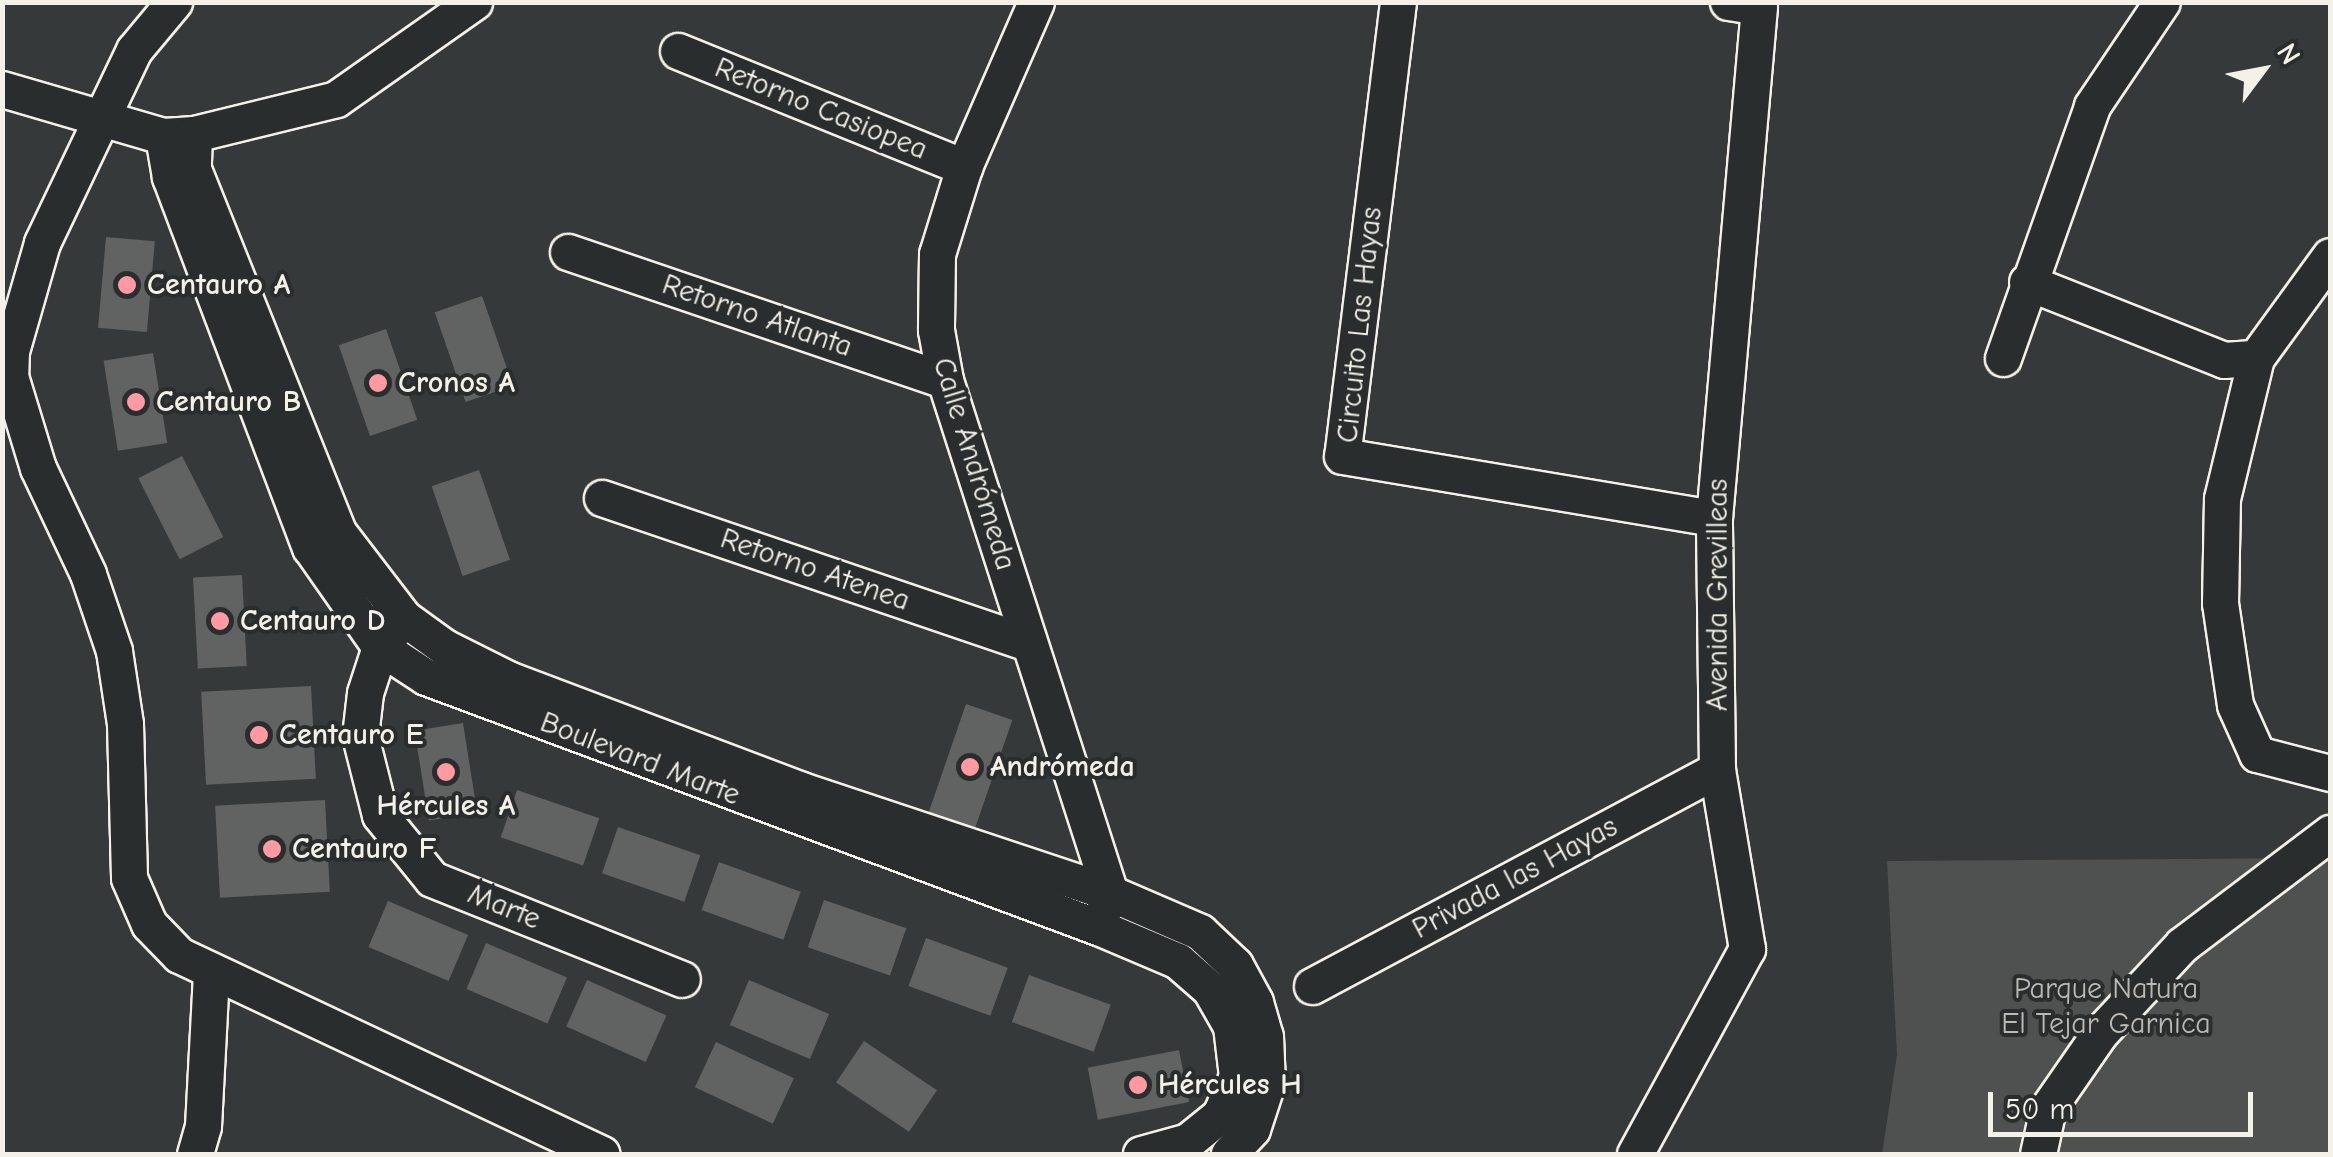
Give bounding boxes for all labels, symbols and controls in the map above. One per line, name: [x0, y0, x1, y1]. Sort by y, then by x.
north arrow: [2213, 20, 2313, 120]
text: N: [2270, 38, 2307, 70]
street label: Retorno Casiopea: [709, 50, 933, 168]
street label: Circuito Las Hayas: [1330, 205, 1390, 445]
place label: Centauro A: [147, 267, 290, 303]
street label: Retorno Atlanta: [657, 267, 857, 365]
marker: Centauro A: [116, 274, 138, 296]
street label: Calle Andrómeda: [925, 353, 1023, 575]
place label: Cronos A: [398, 365, 515, 401]
marker: Cronos A: [367, 372, 389, 394]
place label: Centauro B: [156, 384, 301, 420]
marker: Centauro B: [125, 391, 147, 413]
street label: Avenida Grevilleas: [1700, 479, 1736, 711]
street label: Retorno Atenea: [716, 521, 914, 619]
place label: Centauro D: [240, 603, 385, 639]
marker: Centauro D: [209, 610, 231, 632]
street label: Boulevard Marte: [535, 704, 745, 814]
place label: Centauro E: [279, 717, 424, 753]
marker: Centauro E: [248, 724, 270, 746]
place label: Andrómeda: [990, 749, 1135, 785]
marker: Andrómeda: [959, 756, 981, 778]
marker: Hércules A: [435, 761, 457, 783]
place label: Hércules A: [377, 788, 515, 824]
street label: Privada las Hayas: [1406, 809, 1624, 947]
place label: Centauro F: [292, 831, 436, 867]
marker: Centauro F: [261, 838, 283, 860]
street label: Marte: [462, 876, 546, 938]
park label: Parque Natura El Tejar Garnica: [2001, 971, 2211, 1042]
place label: Hércules H: [1158, 1067, 1302, 1103]
scale bar: [1993, 1072, 2258, 1134]
marker: Hércules H: [1127, 1074, 1149, 1096]
text: 50 m: [2005, 1092, 2074, 1127]

